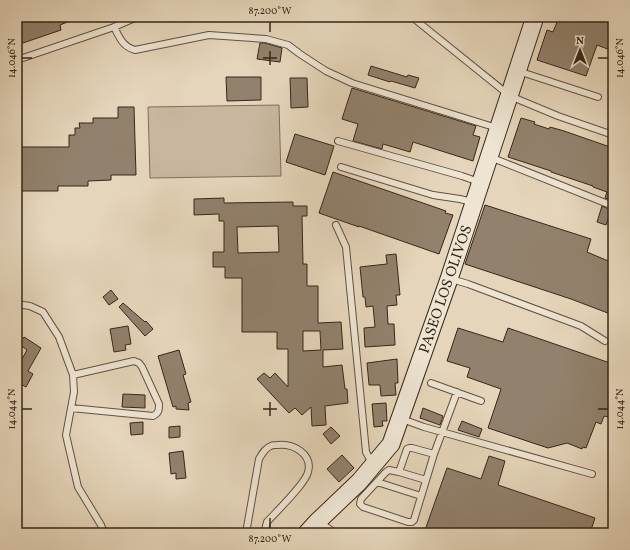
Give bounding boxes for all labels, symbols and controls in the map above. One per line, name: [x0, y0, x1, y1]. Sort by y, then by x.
text: 87.200°W: [249, 4, 291, 18]
north arrow: [560, 30, 600, 70]
text: N: [576, 34, 584, 49]
text: 14.046°N: [5, 37, 19, 78]
text: 14.046°N: [613, 37, 627, 78]
street label: PASEO LOS OLIVOS: [415, 223, 478, 356]
text: 14.044°N: [5, 388, 19, 429]
text: 14.044°N: [613, 388, 627, 429]
text: 87.200°W: [249, 532, 291, 546]

